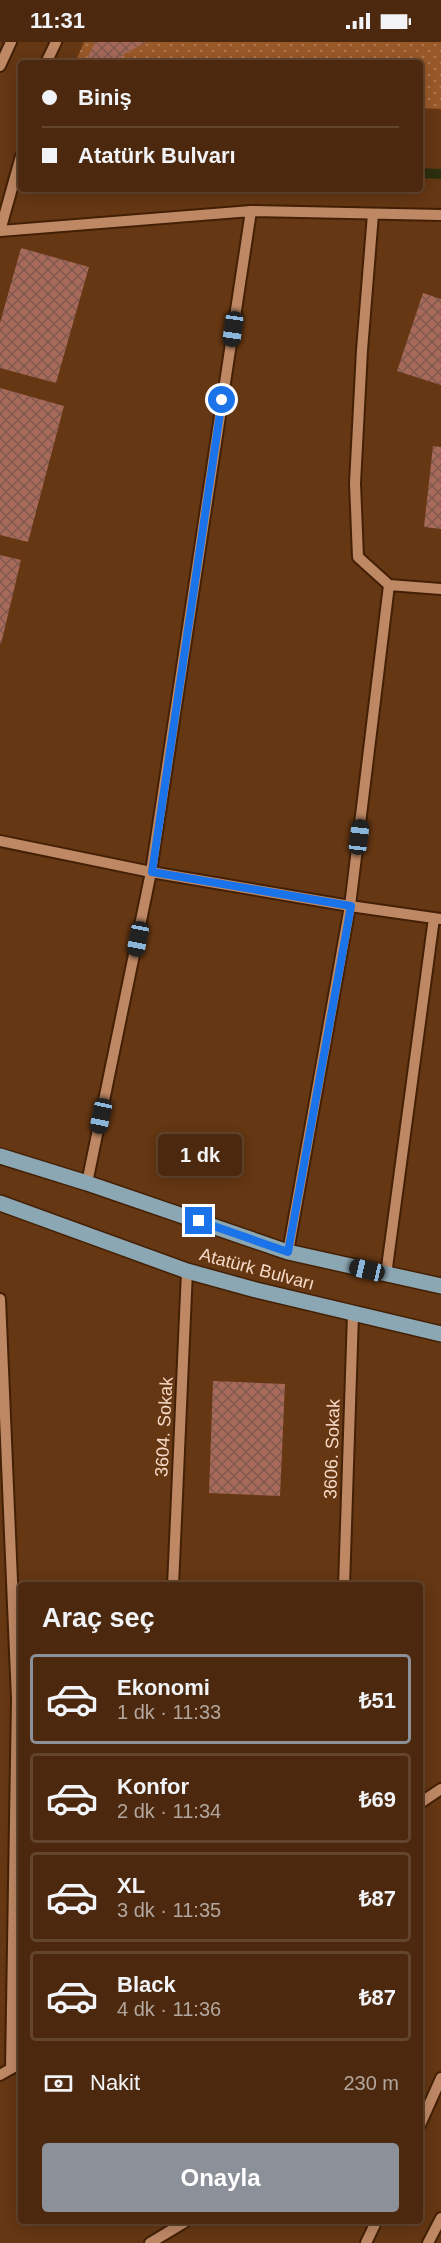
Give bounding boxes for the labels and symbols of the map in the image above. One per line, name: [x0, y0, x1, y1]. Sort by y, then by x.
car: [222, 310, 244, 348]
route start: [208, 386, 235, 413]
car: [348, 818, 370, 856]
car: [126, 920, 150, 958]
car: [88, 1097, 114, 1135]
callout: 1 dk: [157, 1134, 241, 1176]
route end: [185, 1207, 212, 1234]
street label: Atatürk Bulvarı: [197, 1244, 317, 1294]
car: [347, 1257, 387, 1283]
street label: 3604. Sokak: [151, 1376, 177, 1477]
street label: 3606. Sokak: [320, 1398, 344, 1499]

